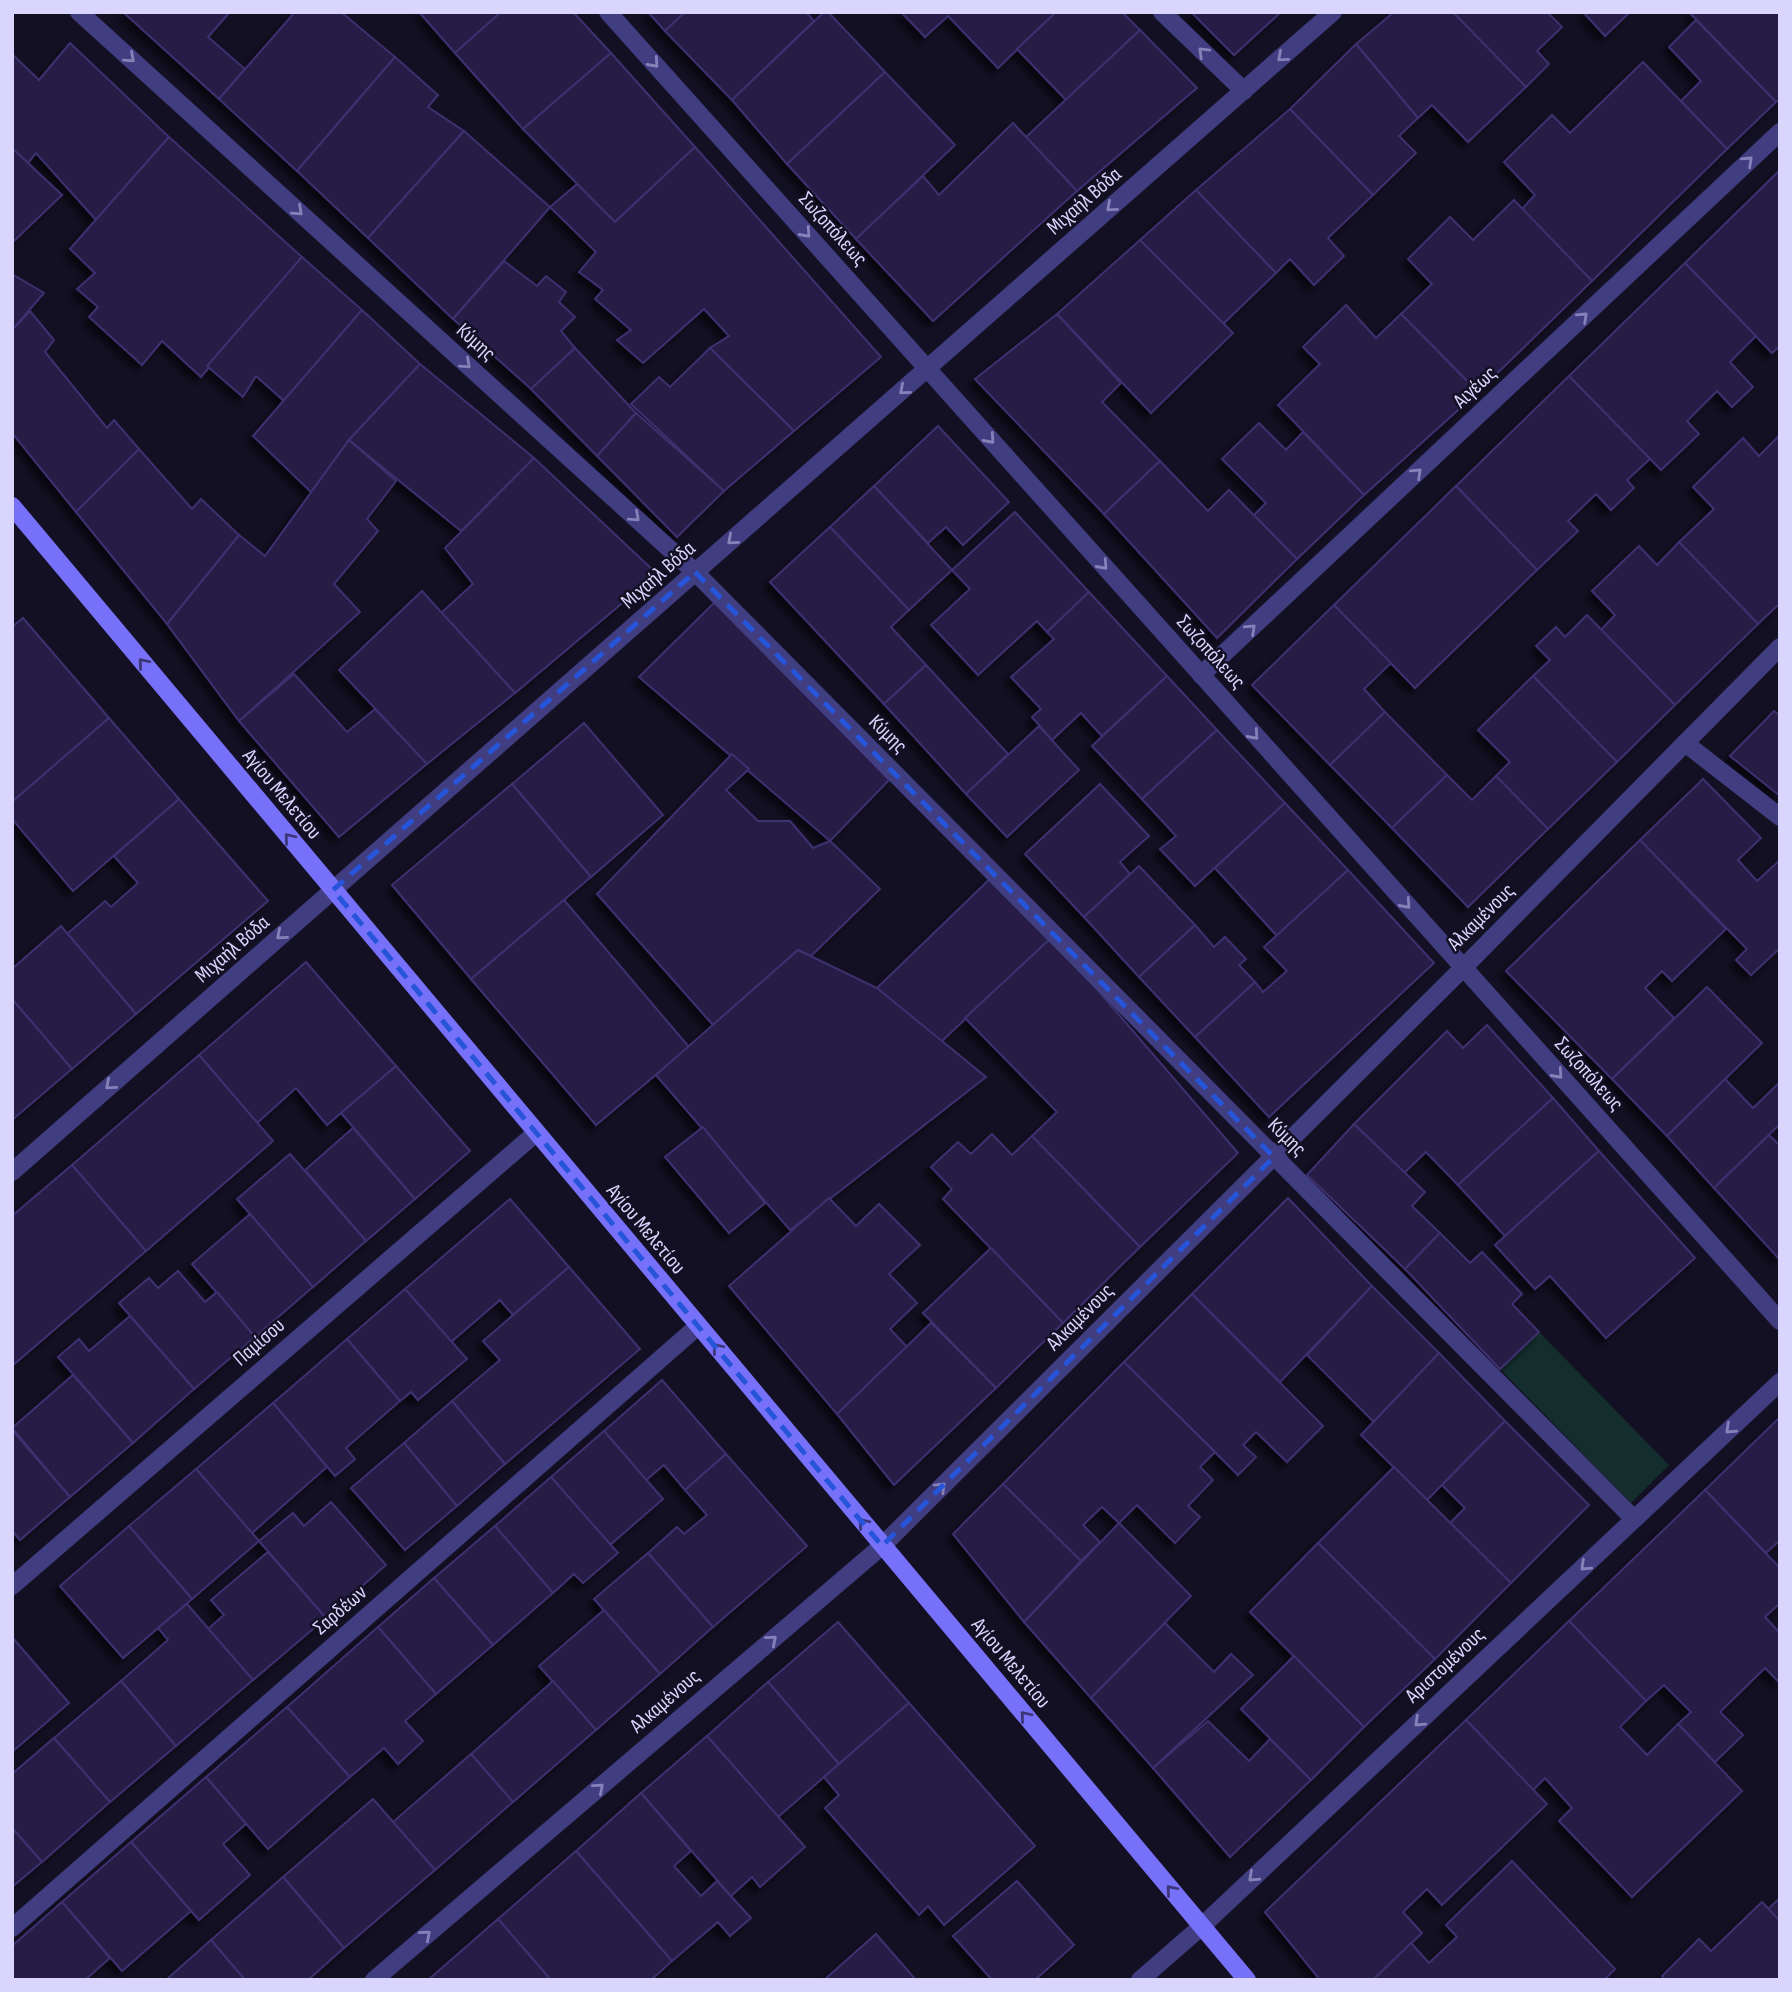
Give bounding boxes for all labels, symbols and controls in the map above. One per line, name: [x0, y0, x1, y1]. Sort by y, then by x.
one-way arrow: [1198, 47, 1211, 60]
one-way arrow: [1277, 49, 1290, 61]
one-way arrow: [122, 50, 135, 62]
one-way arrow: [646, 55, 658, 68]
one-way arrow: [1740, 157, 1753, 170]
street label: Μιχαήλ Βόδα: [1042, 162, 1126, 240]
street label: Σωζοπόλεως: [793, 187, 873, 271]
one-way arrow: [1106, 199, 1119, 211]
one-way arrow: [290, 203, 303, 215]
one-way arrow: [798, 224, 810, 237]
one-way arrow: [1575, 313, 1588, 325]
street label: Κύμης: [451, 318, 501, 366]
one-way arrow: [458, 356, 471, 368]
street label: Αιγέως: [1447, 361, 1502, 414]
one-way arrow: [899, 382, 912, 394]
one-way arrow: [982, 430, 994, 443]
one-way arrow: [1409, 468, 1422, 481]
one-way arrow: [627, 509, 640, 521]
one-way arrow: [727, 532, 740, 544]
street label: Μιχαήλ Βόδα: [616, 536, 700, 614]
one-way arrow: [1095, 557, 1107, 570]
street label: Σωζοπόλεως: [1171, 610, 1251, 694]
one-way arrow: [1243, 624, 1256, 637]
one-way arrow: [139, 659, 151, 672]
street label: Κύμης: [863, 709, 913, 759]
one-way arrow: [1246, 727, 1259, 740]
street label: Αγίου Μελετίου: [236, 743, 327, 844]
one-way arrow: [285, 833, 297, 846]
street label: Αλκαμένους: [1441, 878, 1520, 957]
one-way arrow: [1398, 896, 1410, 909]
street label: Μιχαήλ Βόδα: [190, 910, 274, 988]
one-way arrow: [277, 927, 290, 939]
street label: Σωζοπόλεως: [1549, 1032, 1629, 1116]
one-way arrow: [1550, 1066, 1562, 1079]
one-way arrow: [106, 1077, 119, 1090]
street label: Κύμης: [1262, 1112, 1312, 1162]
street label: Αγίου Μελετίου: [600, 1178, 691, 1279]
street label: Αλκαμένους: [1040, 1278, 1119, 1357]
street label: Παμίσου: [228, 1313, 290, 1371]
one-way arrow: [713, 1344, 725, 1357]
one-way arrow: [1725, 1421, 1738, 1433]
one-way arrow: [932, 1483, 945, 1496]
one-way arrow: [859, 1518, 871, 1531]
one-way arrow: [1580, 1558, 1593, 1570]
street label: Σαρδέων: [308, 1580, 372, 1640]
street label: Αγίου Μελετίου: [965, 1612, 1056, 1713]
street label: Αριστομένους: [1399, 1622, 1490, 1709]
one-way arrow: [764, 1636, 777, 1648]
street label: Αλκαμένους: [624, 1664, 705, 1739]
one-way arrow: [1021, 1711, 1033, 1724]
one-way arrow: [1414, 1713, 1427, 1726]
one-way arrow: [591, 1783, 604, 1796]
one-way arrow: [1248, 1869, 1261, 1882]
one-way arrow: [1167, 1885, 1179, 1898]
one-way arrow: [418, 1931, 431, 1943]

